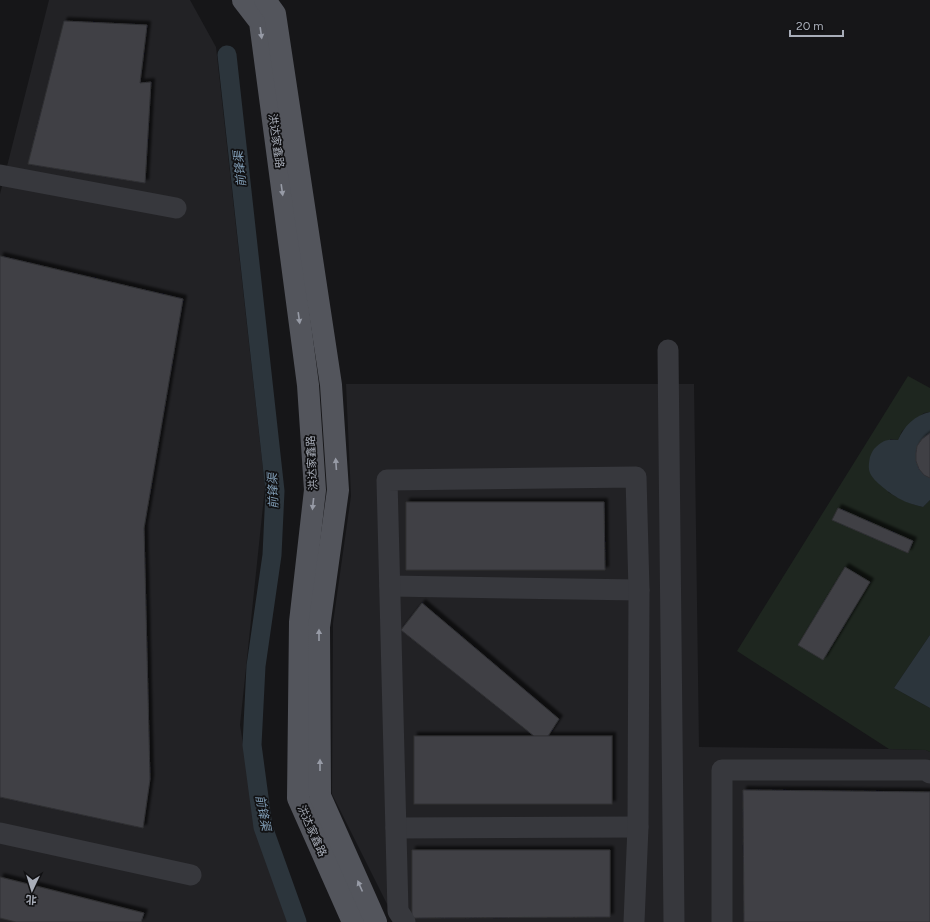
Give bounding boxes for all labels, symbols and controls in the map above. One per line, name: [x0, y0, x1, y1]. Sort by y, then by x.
scale bar: [790, 12, 843, 38]
text: 20 m: [796, 19, 824, 33]
one-way arrow: [258, 27, 264, 39]
street label: 洪达家鑫路: [266, 113, 286, 169]
water label: 前锋渠: [231, 148, 249, 188]
one-way arrow: [279, 184, 285, 196]
one-way arrow: [296, 312, 302, 325]
street label: 洪达家鑫路: [304, 435, 320, 491]
one-way arrow: [333, 458, 340, 470]
water label: 前锋渠: [265, 471, 281, 509]
one-way arrow: [310, 498, 316, 510]
one-way arrow: [316, 629, 323, 641]
one-way arrow: [317, 758, 323, 771]
water label: 前锋渠: [253, 794, 274, 834]
street label: 洪达家鑫路: [295, 803, 329, 859]
north arrow: [12, 870, 52, 910]
one-way arrow: [357, 881, 363, 892]
text: 北: [25, 893, 37, 906]

